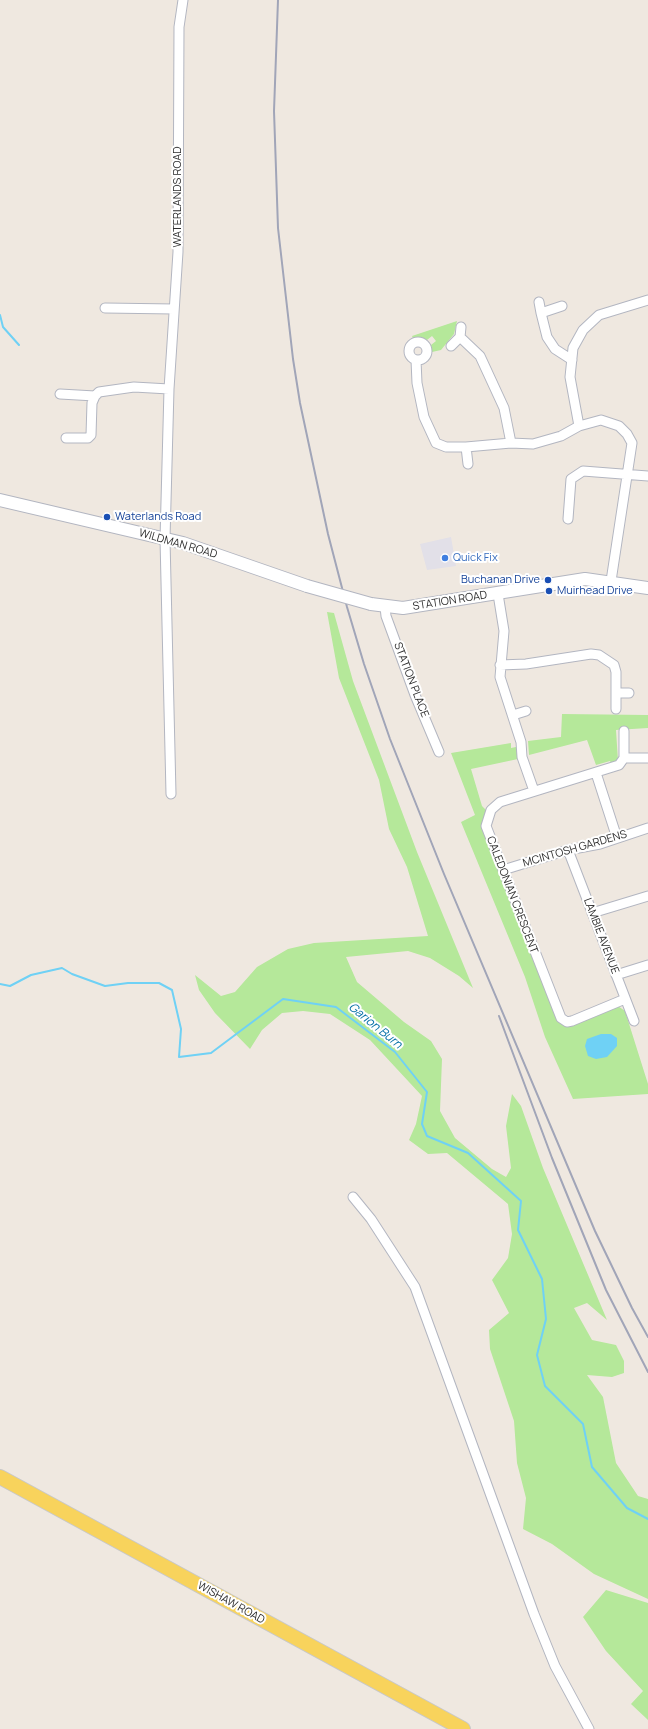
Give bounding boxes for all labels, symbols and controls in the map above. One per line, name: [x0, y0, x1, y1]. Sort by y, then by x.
street label: WATERLANDS ROAD: [171, 146, 185, 248]
place label: Waterlands Road: [115, 510, 201, 524]
marker: Waterlands Road: [102, 512, 112, 522]
street label: WILDMAN ROAD: [137, 527, 219, 561]
place label: Quick Fix: [453, 551, 498, 565]
marker: Quick Fix: [440, 553, 450, 563]
place label: Buchanan Drive: [461, 573, 540, 587]
marker: Buchanan Drive: [543, 575, 553, 585]
place label: Muirhead Drive: [557, 584, 633, 598]
marker: Muirhead Drive: [544, 586, 554, 596]
street label: STATION ROAD: [412, 589, 488, 613]
street label: STATION PLACE: [391, 641, 431, 719]
street label: MCINTOSH GARDENS: [521, 828, 629, 870]
street label: CALEDONIAN CRESCENT: [484, 835, 540, 955]
street label: LAMBIE AVENUE: [580, 896, 622, 976]
water label: Garion Burn: [345, 1000, 405, 1052]
street label: WISHAW ROAD: [195, 1579, 267, 1627]

